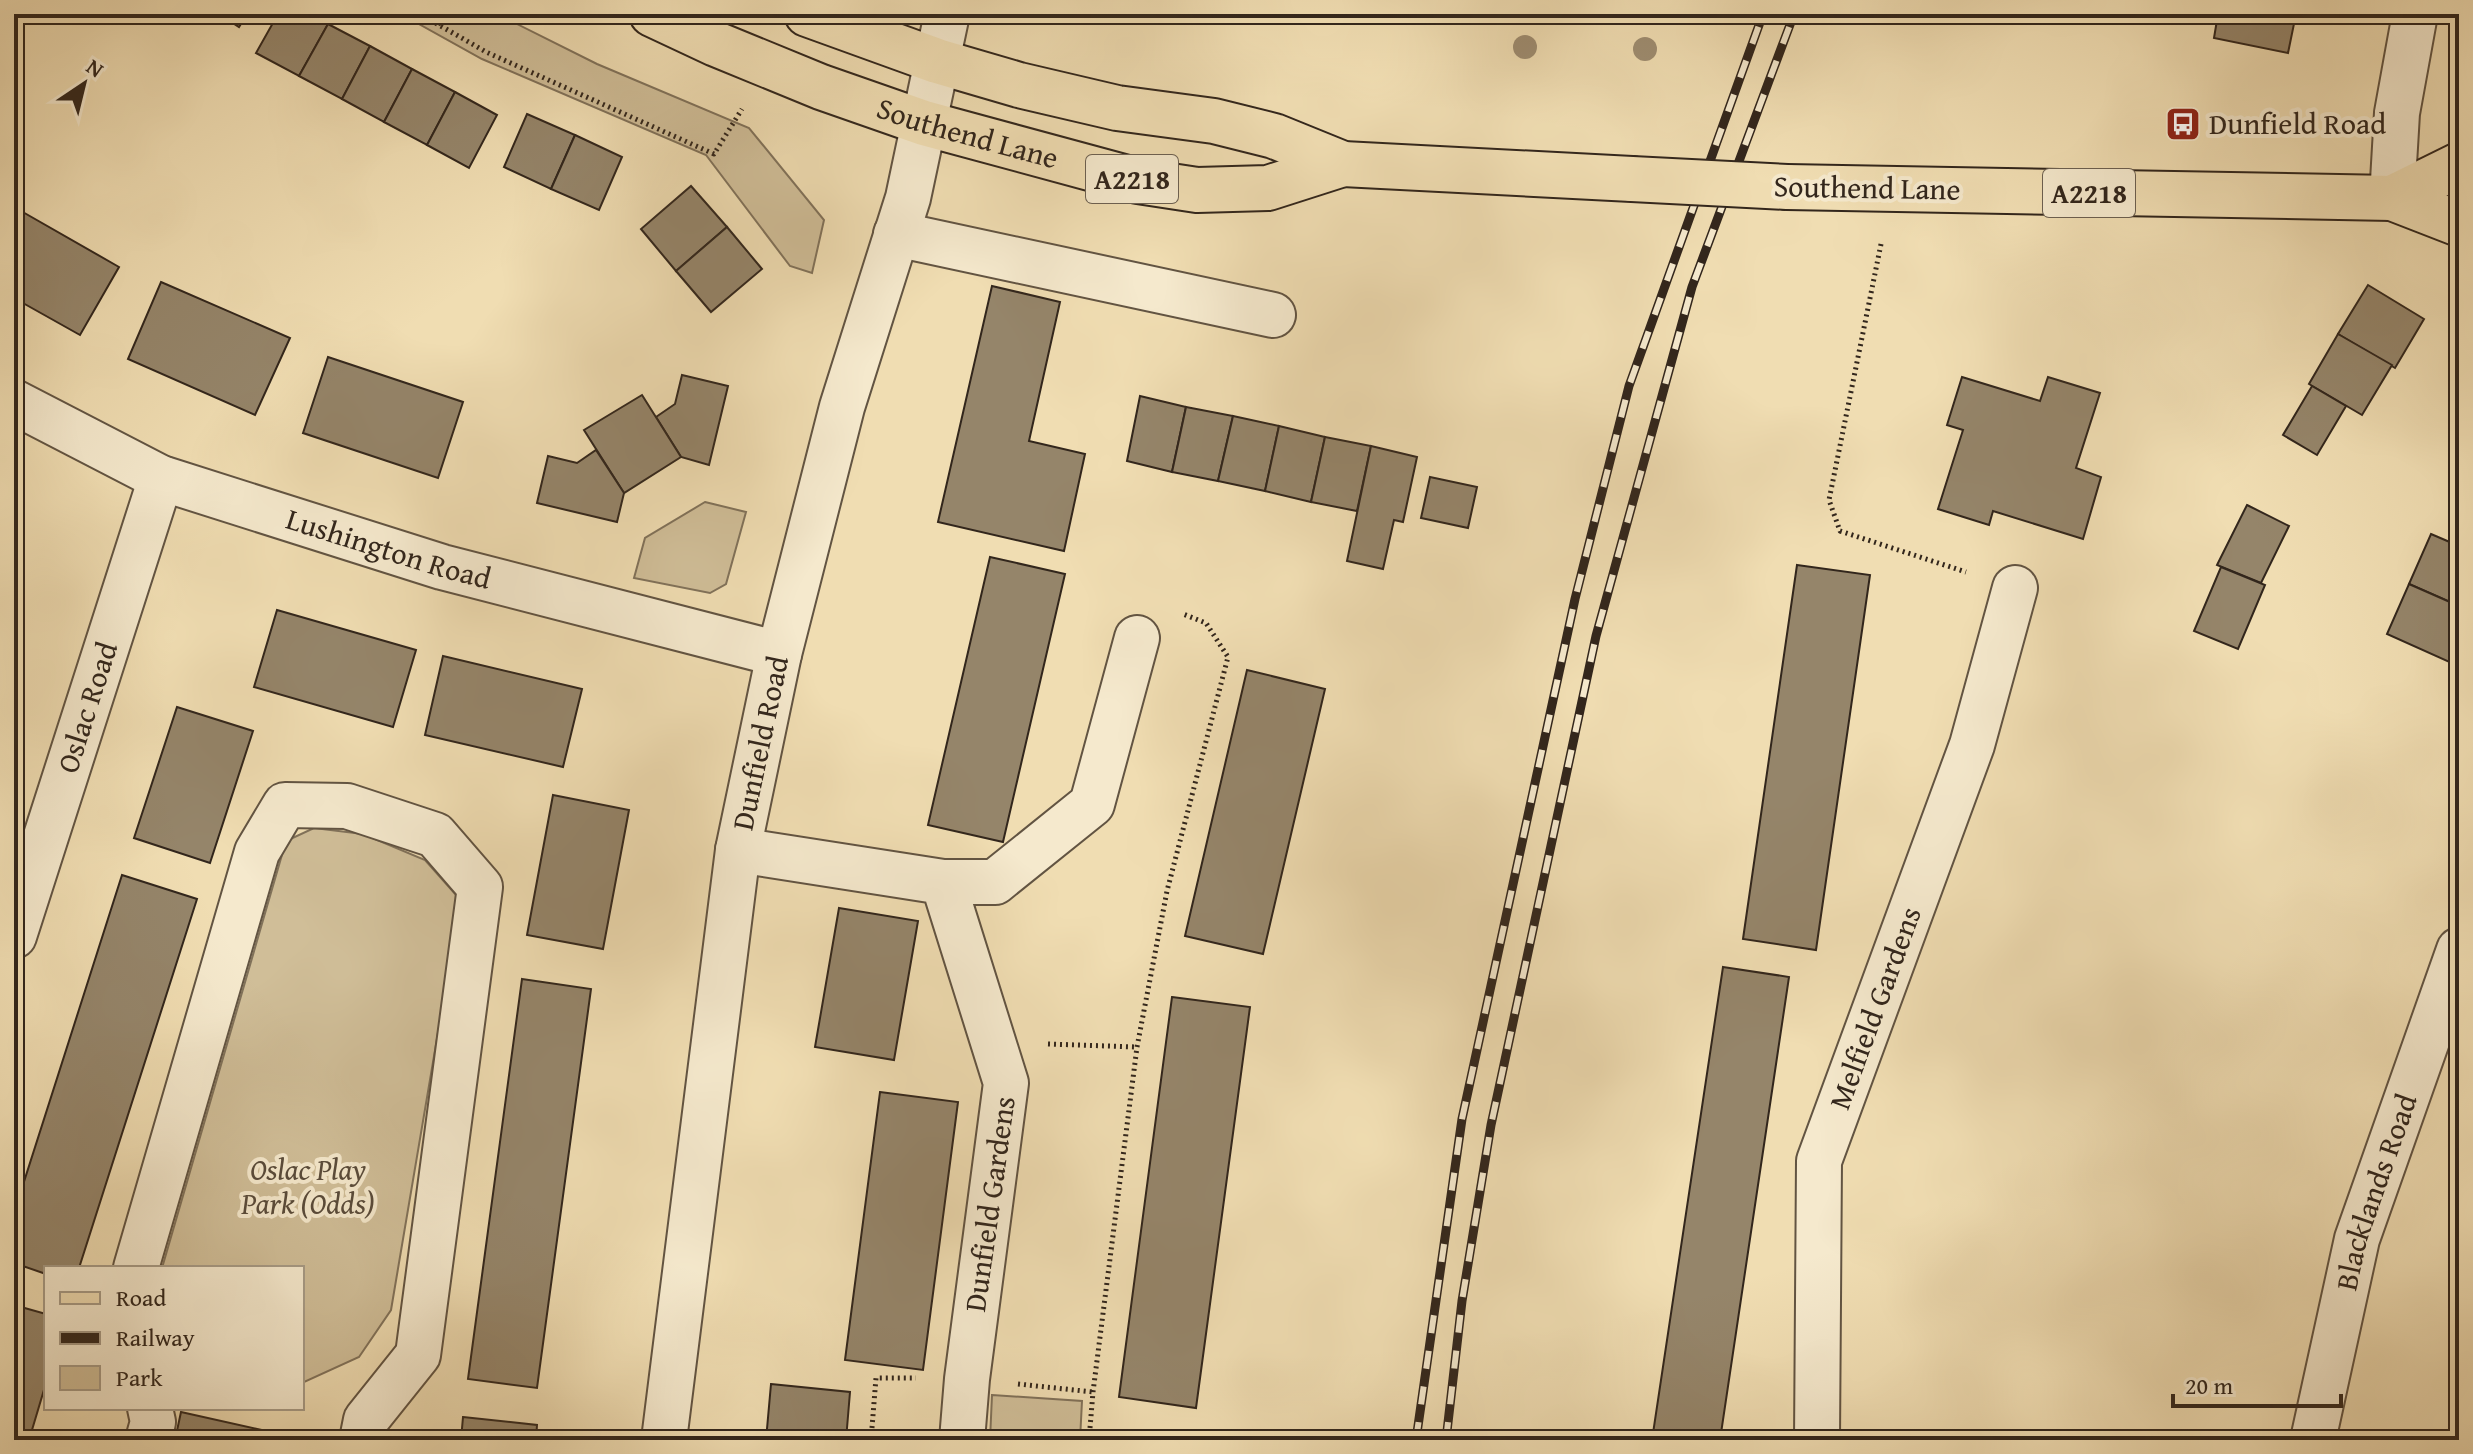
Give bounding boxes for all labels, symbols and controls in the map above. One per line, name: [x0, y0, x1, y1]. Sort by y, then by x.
north arrow: [44, 44, 124, 124]
text: N: [80, 50, 111, 85]
street label: Southend Lane: [871, 85, 1063, 179]
place label: Dunfield Road: [2209, 101, 2386, 145]
bus stop icon: Dunfield Road: [2164, 105, 2202, 143]
road number: A2218: [1086, 155, 1178, 203]
street label: Southend Lane: [1773, 163, 1961, 211]
road number: A2218: [2043, 169, 2135, 217]
street label: Lushington Road: [281, 496, 496, 600]
street label: Oslac Road: [45, 636, 128, 778]
street label: Dunfield Road: [720, 651, 799, 834]
street label: Melfield Gardens: [1817, 900, 1932, 1115]
street label: Blacklands Road: [2323, 1088, 2428, 1294]
street label: Dunfield Gardens: [952, 1093, 1026, 1314]
park label: Oslac Play Park (Odds): [240, 1147, 375, 1225]
legend: [44, 1266, 304, 1410]
text: Road: [116, 1280, 166, 1315]
text: Railway: [116, 1320, 195, 1355]
scale bar: [2173, 1358, 2341, 1408]
text: Park: [116, 1360, 163, 1395]
text: 20 m: [2185, 1368, 2233, 1403]

